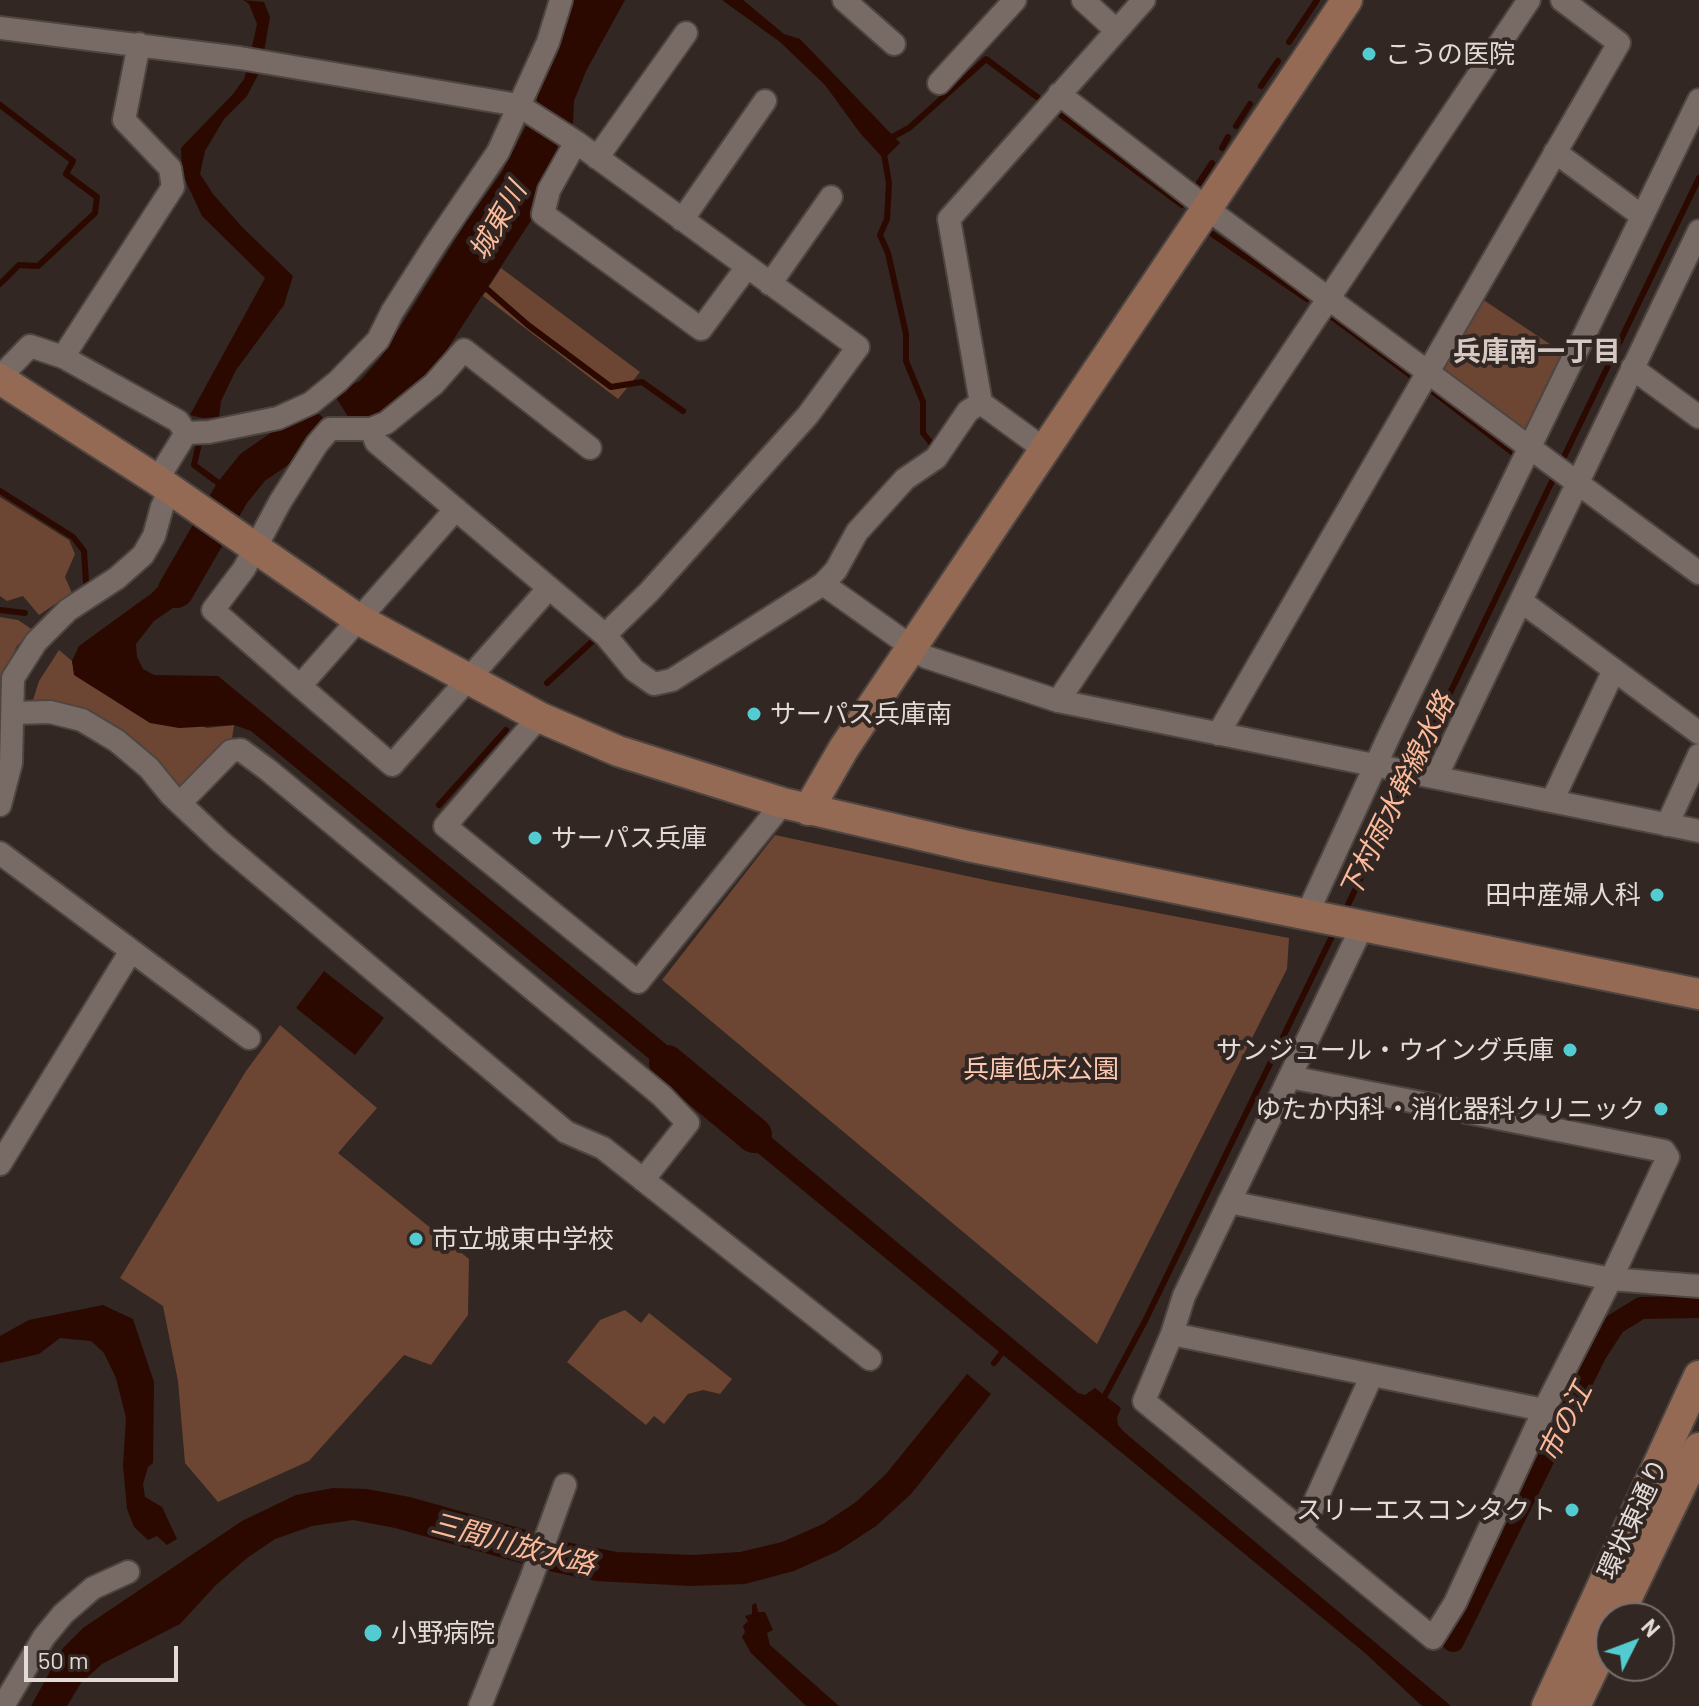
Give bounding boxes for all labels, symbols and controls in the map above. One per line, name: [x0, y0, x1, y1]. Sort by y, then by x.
place label: こうの医院: [1385, 38, 1515, 70]
marker: こうの医院: [1360, 45, 1378, 63]
water label: 城東川: [462, 176, 534, 266]
district label: 兵庫南一丁目: [1453, 335, 1621, 369]
water label: 下村雨水幹線水路: [1333, 688, 1461, 904]
place label: サーパス兵庫南: [770, 698, 952, 730]
marker: サーパス兵庫南: [745, 705, 763, 723]
place label: サーパス兵庫: [551, 822, 707, 854]
marker: サーパス兵庫: [526, 829, 544, 847]
place label: 田中産婦人科: [1485, 879, 1641, 911]
marker: 田中産婦人科: [1648, 886, 1666, 904]
place label: サンジュール・ウイング兵庫: [1216, 1034, 1554, 1066]
marker: サンジュール・ウイング兵庫: [1561, 1041, 1579, 1059]
park label: 兵庫低床公園: [963, 1053, 1119, 1085]
place label: ゆたか内科・消化器科クリニック: [1255, 1093, 1645, 1125]
marker: ゆたか内科・消化器科クリニック: [1652, 1100, 1670, 1118]
place label: 市立城東中学校: [432, 1223, 614, 1255]
marker: 市立城東中学校: [407, 1230, 425, 1248]
water label: 市の江: [1531, 1377, 1599, 1467]
street label: 環状東通り: [1591, 1453, 1675, 1585]
place label: スリーエスコンタクト: [1296, 1494, 1556, 1526]
marker: スリーエスコンタクト: [1563, 1501, 1581, 1519]
water label: 三間川放水路: [428, 1506, 598, 1582]
north arrow: [1595, 1602, 1675, 1682]
text: N: [1637, 1613, 1666, 1641]
place label: 小野病院: [391, 1617, 495, 1649]
marker: 小野病院: [362, 1622, 384, 1644]
scale bar: [28, 1630, 182, 1680]
text: 50 m: [38, 1645, 89, 1674]

